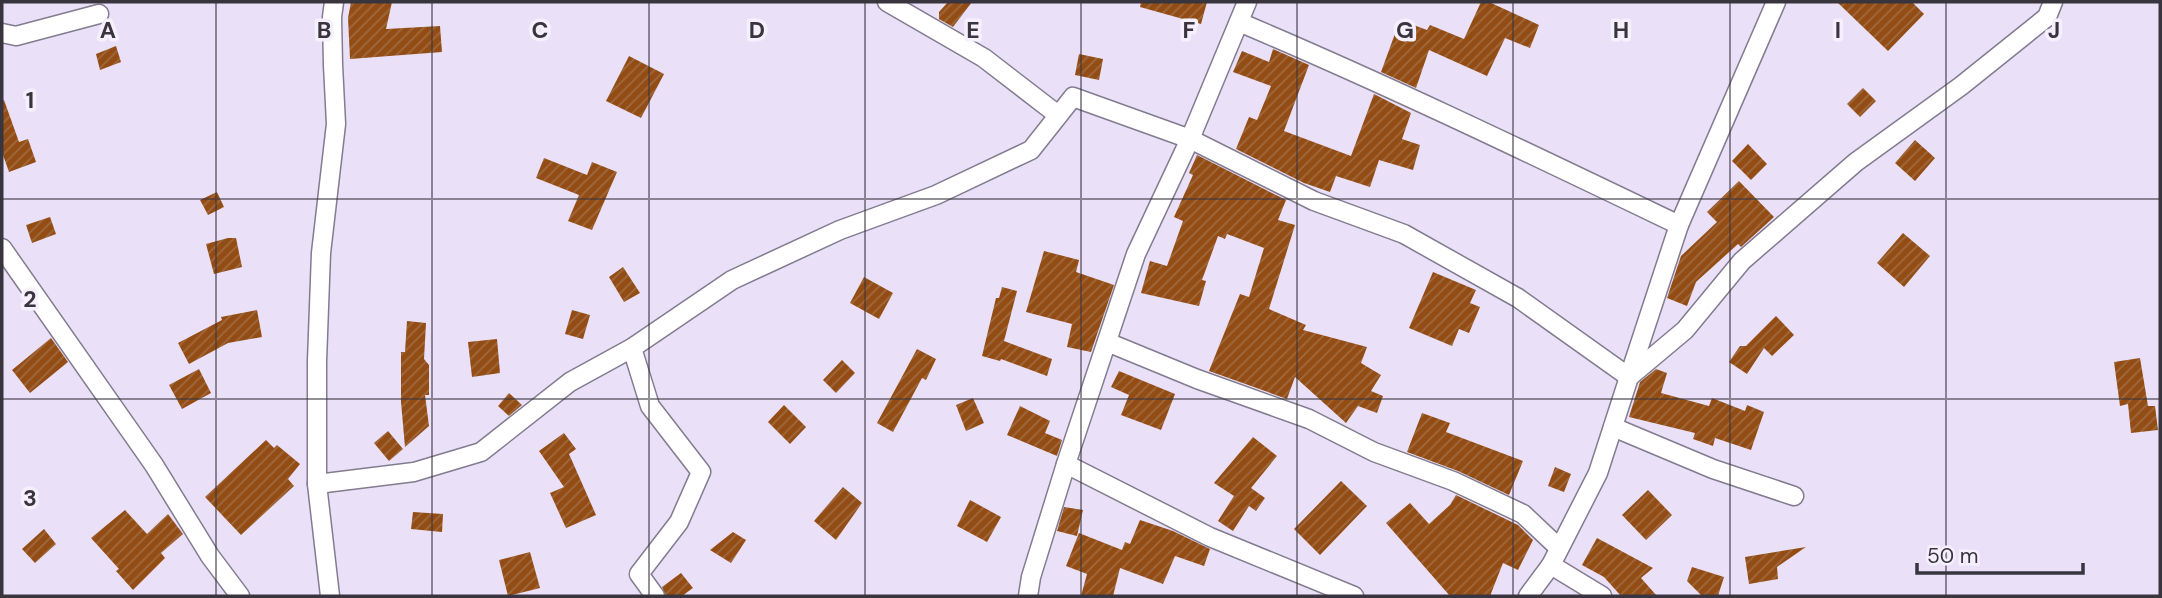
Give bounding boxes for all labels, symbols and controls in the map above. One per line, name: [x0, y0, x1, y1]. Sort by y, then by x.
text: A: [100, 15, 116, 45]
text: B: [317, 15, 331, 45]
text: C: [532, 15, 548, 45]
text: D: [749, 15, 765, 45]
text: E: [966, 15, 980, 45]
text: F: [1183, 15, 1196, 45]
text: G: [1396, 15, 1414, 45]
text: H: [1613, 15, 1629, 45]
text: I: [1835, 15, 1841, 45]
text: J: [2048, 15, 2060, 45]
text: 1: [26, 85, 34, 115]
text: 2: [23, 284, 37, 314]
text: 3: [23, 483, 37, 513]
scale bar: [1917, 532, 2083, 576]
text: 50 m: [1927, 542, 1978, 570]

